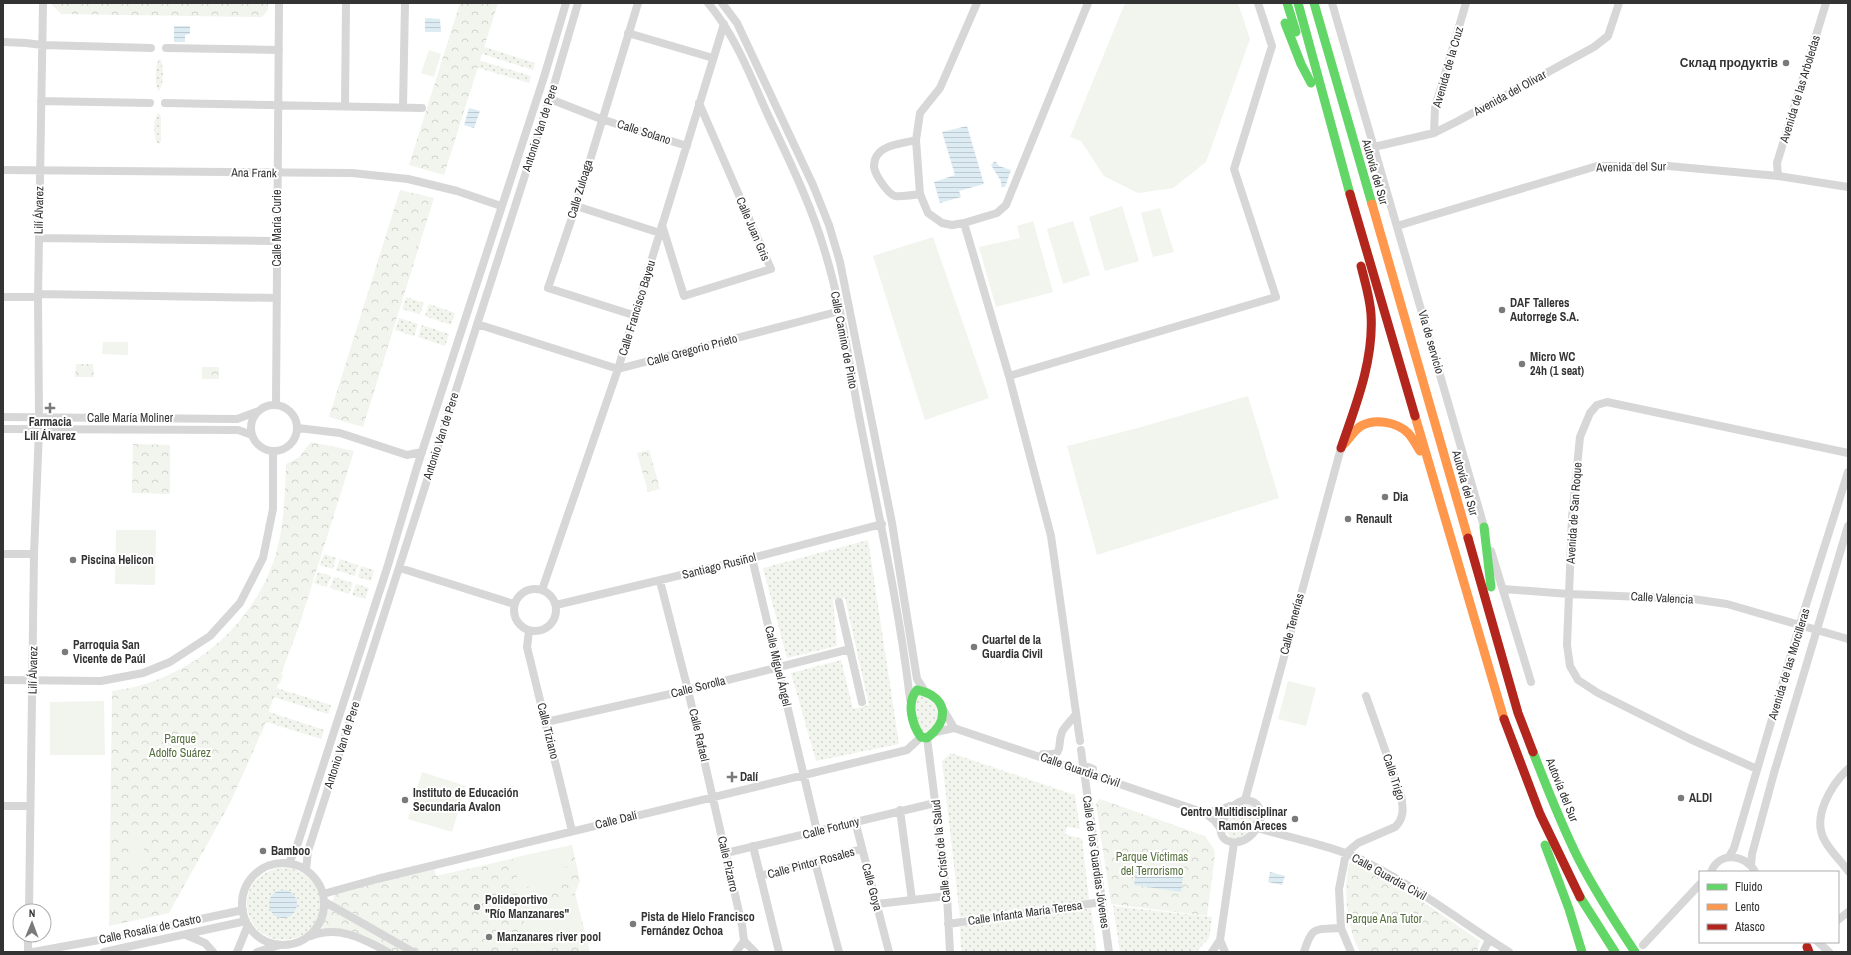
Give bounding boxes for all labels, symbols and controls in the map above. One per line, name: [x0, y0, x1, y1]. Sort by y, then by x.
street label: Avenida de la Cruz: [1429, 25, 1467, 110]
street label: Avenida de las Arboledas: [1776, 33, 1824, 146]
place label: Склад продуктів: [1680, 55, 1778, 71]
marker: Склад продуктів: [1781, 58, 1791, 68]
street label: Avenida del Olivar: [1470, 66, 1550, 120]
street label: Antonio Van de Pere: [518, 82, 562, 175]
street label: Calle Solano: [615, 116, 673, 148]
street label: Autovía del Sur: [1358, 136, 1392, 207]
street label: Calle Zuloaga: [563, 157, 597, 220]
street label: Avenida del Sur: [1595, 158, 1667, 176]
street label: Ana Frank: [230, 165, 277, 181]
street label: Lilí Álvarez: [31, 186, 47, 234]
street label: Calle María Curie: [269, 189, 285, 267]
street label: Calle Juan Gris: [732, 195, 774, 263]
street label: Calle Francisco Bayeu: [615, 258, 659, 358]
street label: Calle Camino de Pinto: [827, 290, 861, 390]
place label: DAF Talleres Autorrege S.A.: [1510, 295, 1579, 325]
marker: DAF Talleres Autorrege S.A.: [1497, 305, 1507, 315]
street label: Vía de servicio: [1414, 308, 1448, 376]
street label: Calle Gregorio Prieto: [645, 330, 739, 370]
place label: Micro WC 24h (1 seat): [1530, 349, 1584, 379]
marker: Micro WC 24h (1 seat): [1517, 359, 1527, 369]
street label: Antonio Van de Pere: [419, 390, 463, 483]
marker: Farmacia Lilí Álvarez: [45, 403, 55, 413]
street label: Calle María Moliner: [87, 410, 174, 426]
place label: Farmacia Lilí Álvarez: [24, 414, 76, 444]
street label: Autovía del Sur: [1448, 447, 1482, 518]
street label: Avenida de San Roque: [1562, 462, 1586, 565]
place label: Dia: [1393, 489, 1409, 505]
marker: Dia: [1380, 492, 1390, 502]
place label: Renault: [1356, 511, 1393, 527]
marker: Renault: [1343, 514, 1353, 524]
street label: Santiago Rusiñol: [680, 549, 758, 583]
place label: Piscina Helicon: [81, 552, 154, 568]
marker: Piscina Helicon: [68, 555, 78, 565]
street label: Calle Valencia: [1630, 588, 1694, 608]
street label: Calle Tenerías: [1276, 592, 1308, 656]
street label: Avenida de las Morcilleras: [1764, 606, 1814, 723]
street label: Calle Miguel Ángel: [761, 624, 795, 708]
place label: Cuartel de la Guardia Civil: [982, 632, 1043, 662]
place label: Parroquia San Vicente de Paúl: [73, 637, 146, 667]
marker: Cuartel de la Guardia Civil: [969, 642, 979, 652]
street label: Lilí Álvarez: [25, 646, 41, 694]
marker: Parroquia San Vicente de Paúl: [60, 647, 70, 657]
street label: Calle Sorolla: [669, 672, 728, 702]
street label: Antonio Van de Pere: [320, 699, 364, 792]
street label: Calle Tiziano: [533, 701, 563, 761]
street label: Calle Rafael: [685, 707, 713, 763]
park label: Parque Adolfo Suárez: [148, 731, 211, 761]
street label: Calle Guardia Civil: [1038, 749, 1122, 791]
street label: Calle Trigo: [1379, 752, 1409, 802]
street label: Autovía del Sur: [1542, 755, 1582, 825]
place label: Dalí: [740, 769, 759, 785]
marker: Dalí: [727, 772, 737, 782]
place label: Instituto de Educación Secundaria Avalon: [413, 785, 519, 815]
place label: ALDI: [1689, 790, 1712, 806]
marker: ALDI: [1676, 793, 1686, 803]
marker: Instituto de Educación Secundaria Avalon: [400, 795, 410, 805]
street label: Calle de los Guardias Jóvenes: [1079, 795, 1113, 930]
street label: Calle Cristo de la Salud: [928, 799, 954, 903]
place label: Centro Multidisciplinar Ramón Areces: [1180, 804, 1288, 834]
street label: Calle Dalí: [593, 807, 639, 833]
street label: Calle Fortuny: [801, 813, 861, 843]
marker: Centro Multidisciplinar Ramón Areces: [1290, 814, 1300, 824]
street label: Calle Pizarro: [714, 834, 742, 894]
place label: Bamboo: [271, 843, 310, 859]
street label: Calle Pintor Rosales: [766, 844, 856, 882]
marker: Bamboo: [258, 846, 268, 856]
park label: Parque Víctimas del Terrorismo: [1116, 849, 1188, 879]
street label: Calle Guardia Civil: [1349, 850, 1429, 904]
street label: Calle Goya: [858, 861, 886, 913]
legend: [1699, 871, 1839, 943]
text: Fluido: [1735, 879, 1762, 895]
place label: Polideportivo "Río Manzanares": [485, 892, 570, 922]
street label: Calle Infanta María Teresa: [967, 897, 1084, 929]
text: Lento: [1735, 899, 1760, 915]
marker: Polideportivo "Río Manzanares": [472, 902, 482, 912]
north arrow: [12, 903, 52, 943]
text: N: [29, 906, 36, 920]
place label: Pista de Hielo Francisco Fernández Ochoa: [641, 909, 755, 939]
street label: Calle Rosalía de Castro: [98, 910, 202, 948]
park label: Parque Ana Tutor: [1346, 911, 1423, 927]
marker: Pista de Hielo Francisco Fernández Ochoa: [628, 919, 638, 929]
text: Atasco: [1734, 919, 1765, 935]
place label: Manzanares river pool: [497, 929, 601, 945]
marker: Manzanares river pool: [484, 932, 494, 942]

